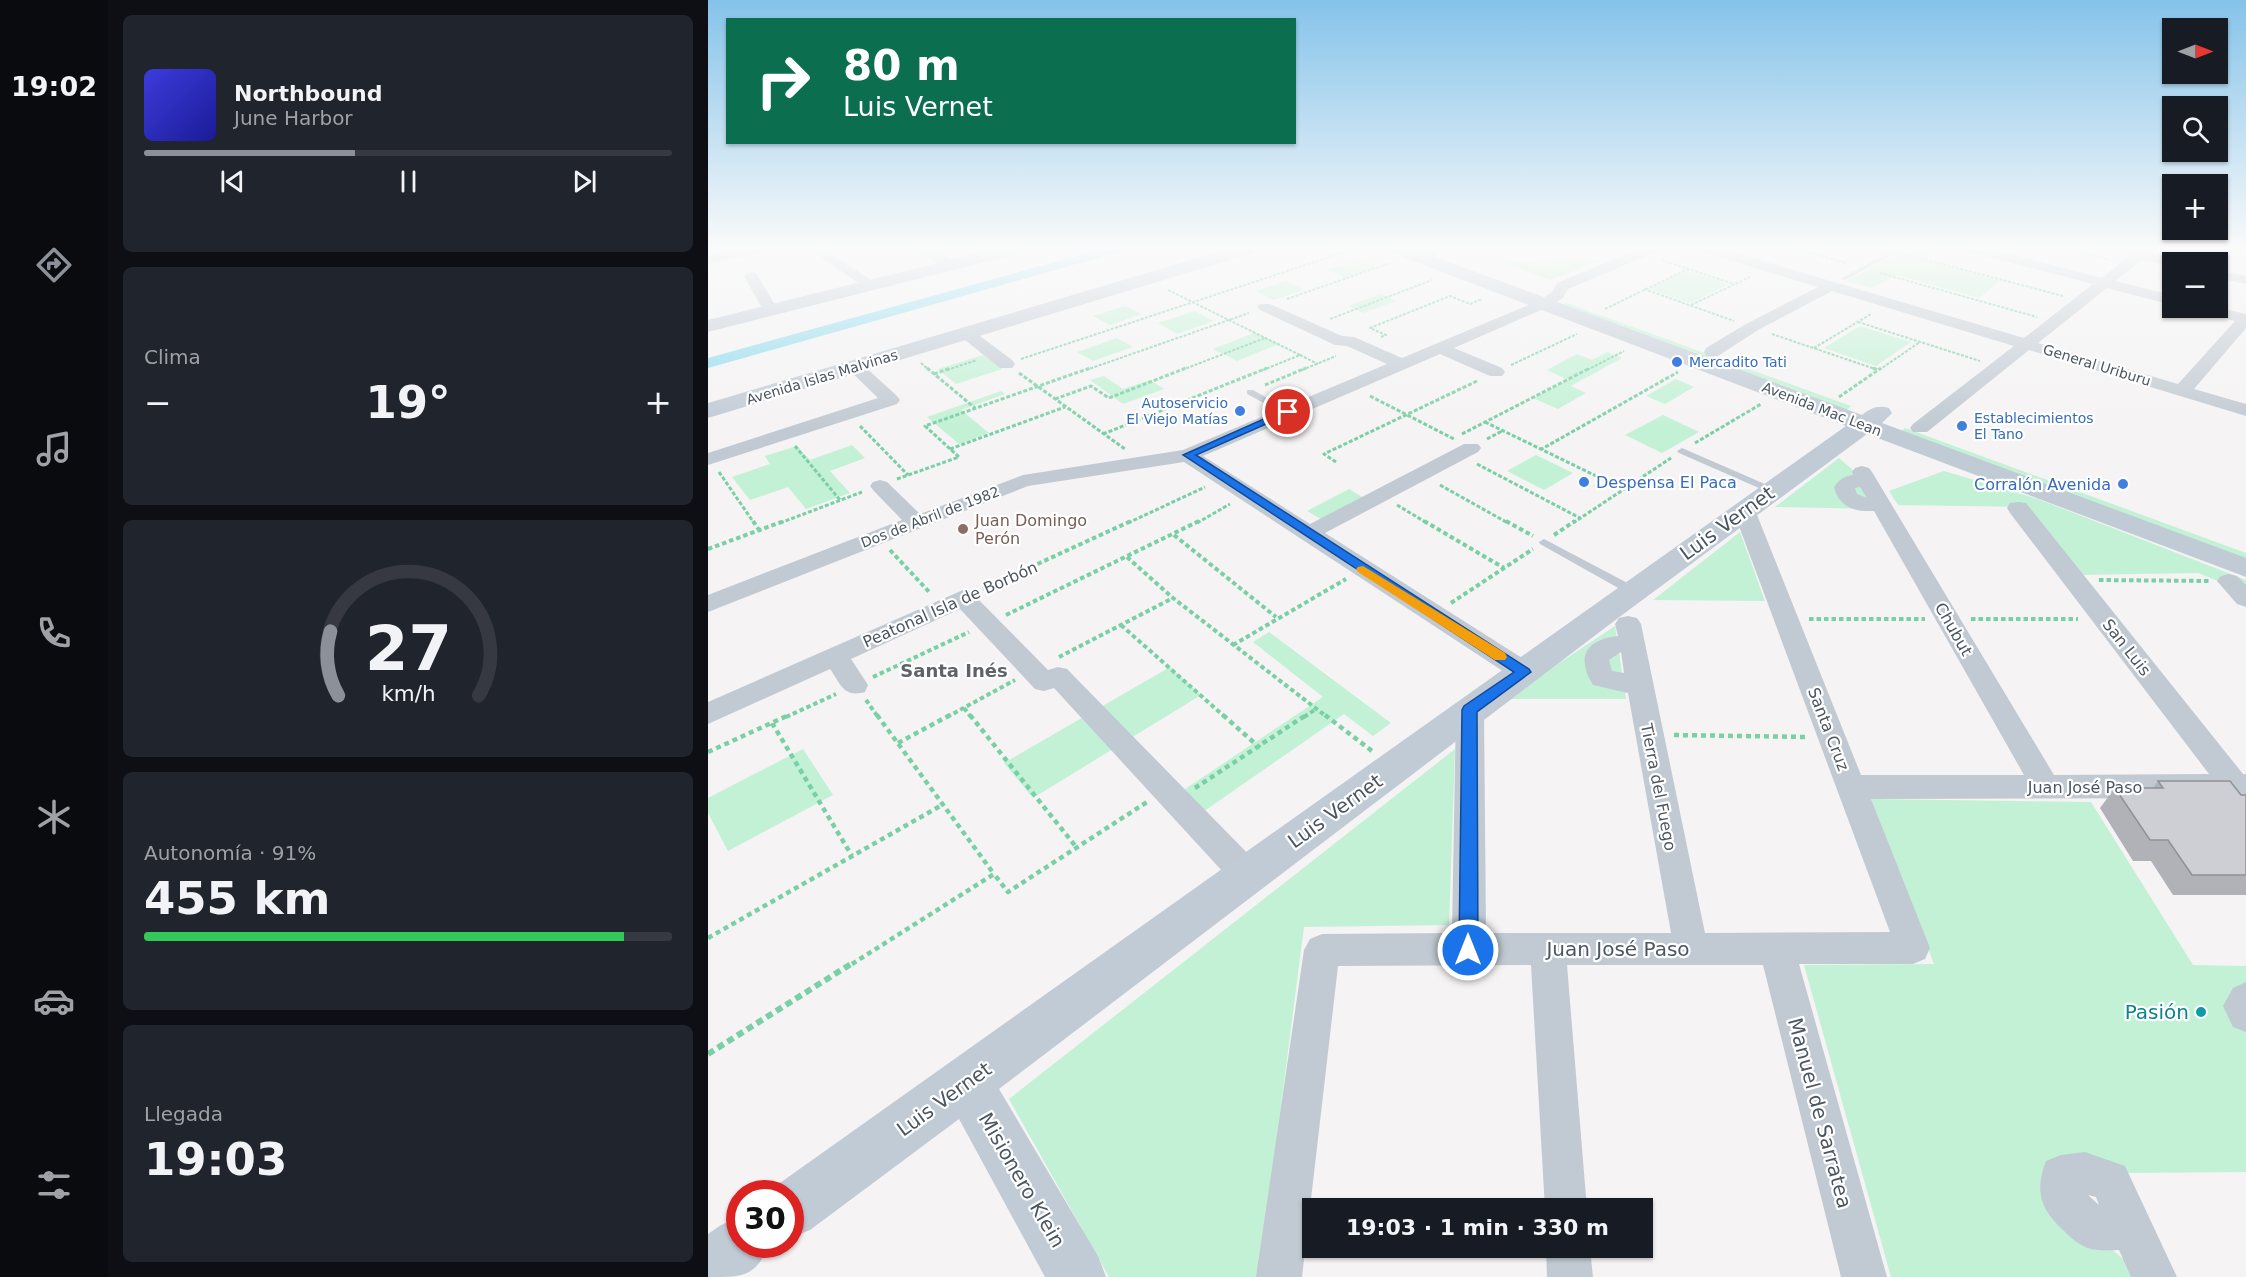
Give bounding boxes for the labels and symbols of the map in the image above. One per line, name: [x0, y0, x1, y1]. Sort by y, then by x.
north arrow: [2162, 18, 2228, 84]
street label: General Uriburu: [2041, 341, 2153, 389]
street label: Avenida Islas Malvinas: [744, 346, 900, 408]
place label: Mercadito Tati: [1689, 354, 1787, 370]
marker: Mercadito Tati: [1670, 355, 1684, 369]
street label: Avenida Mac Lean: [1760, 379, 1884, 439]
pin: [1262, 386, 1313, 437]
place label: Autoservicio El Viejo Matías: [1126, 395, 1228, 427]
marker: Autoservicio El Viejo Matías: [1233, 404, 1247, 418]
place label: Establecimientos El Tano: [1974, 410, 2094, 442]
marker: Establecimientos El Tano: [1955, 419, 1969, 433]
place label: Despensa El Paca: [1596, 473, 1737, 492]
marker: Despensa El Paca: [1577, 475, 1591, 489]
place label: Corralón Avenida: [1974, 475, 2111, 494]
marker: Corralón Avenida: [2116, 477, 2130, 491]
street label: Luis Vernet: [1675, 481, 1779, 565]
street label: Dos de Abril de 1982: [858, 483, 1002, 551]
place label: Juan Domingo Perón: [974, 511, 1087, 548]
marker: Juan Domingo Perón: [956, 522, 970, 536]
street label: Peatonal Isla de Borbón: [860, 557, 1040, 652]
street label: Chubut: [1931, 599, 1976, 659]
street label: San Luis: [2099, 615, 2155, 679]
district label: Santa Inés: [900, 660, 1008, 681]
street label: Santa Cruz: [1804, 685, 1853, 773]
street label: Tierra del Fuego: [1637, 721, 1680, 852]
street label: Luis Vernet: [1283, 769, 1387, 853]
street label: Juan José Paso: [2027, 778, 2142, 797]
position arrow: [1436, 918, 1500, 982]
street label: Juan José Paso: [1544, 937, 1690, 961]
place label: Pasión: [2125, 1000, 2189, 1024]
marker: Pasión: [2194, 1005, 2208, 1019]
street label: Manuel de Sarratea: [1783, 1015, 1857, 1211]
street label: Luis Vernet: [892, 1057, 996, 1141]
street label: Misionero Klein: [974, 1108, 1070, 1252]
speed limit sign: 30: [726, 1180, 804, 1258]

